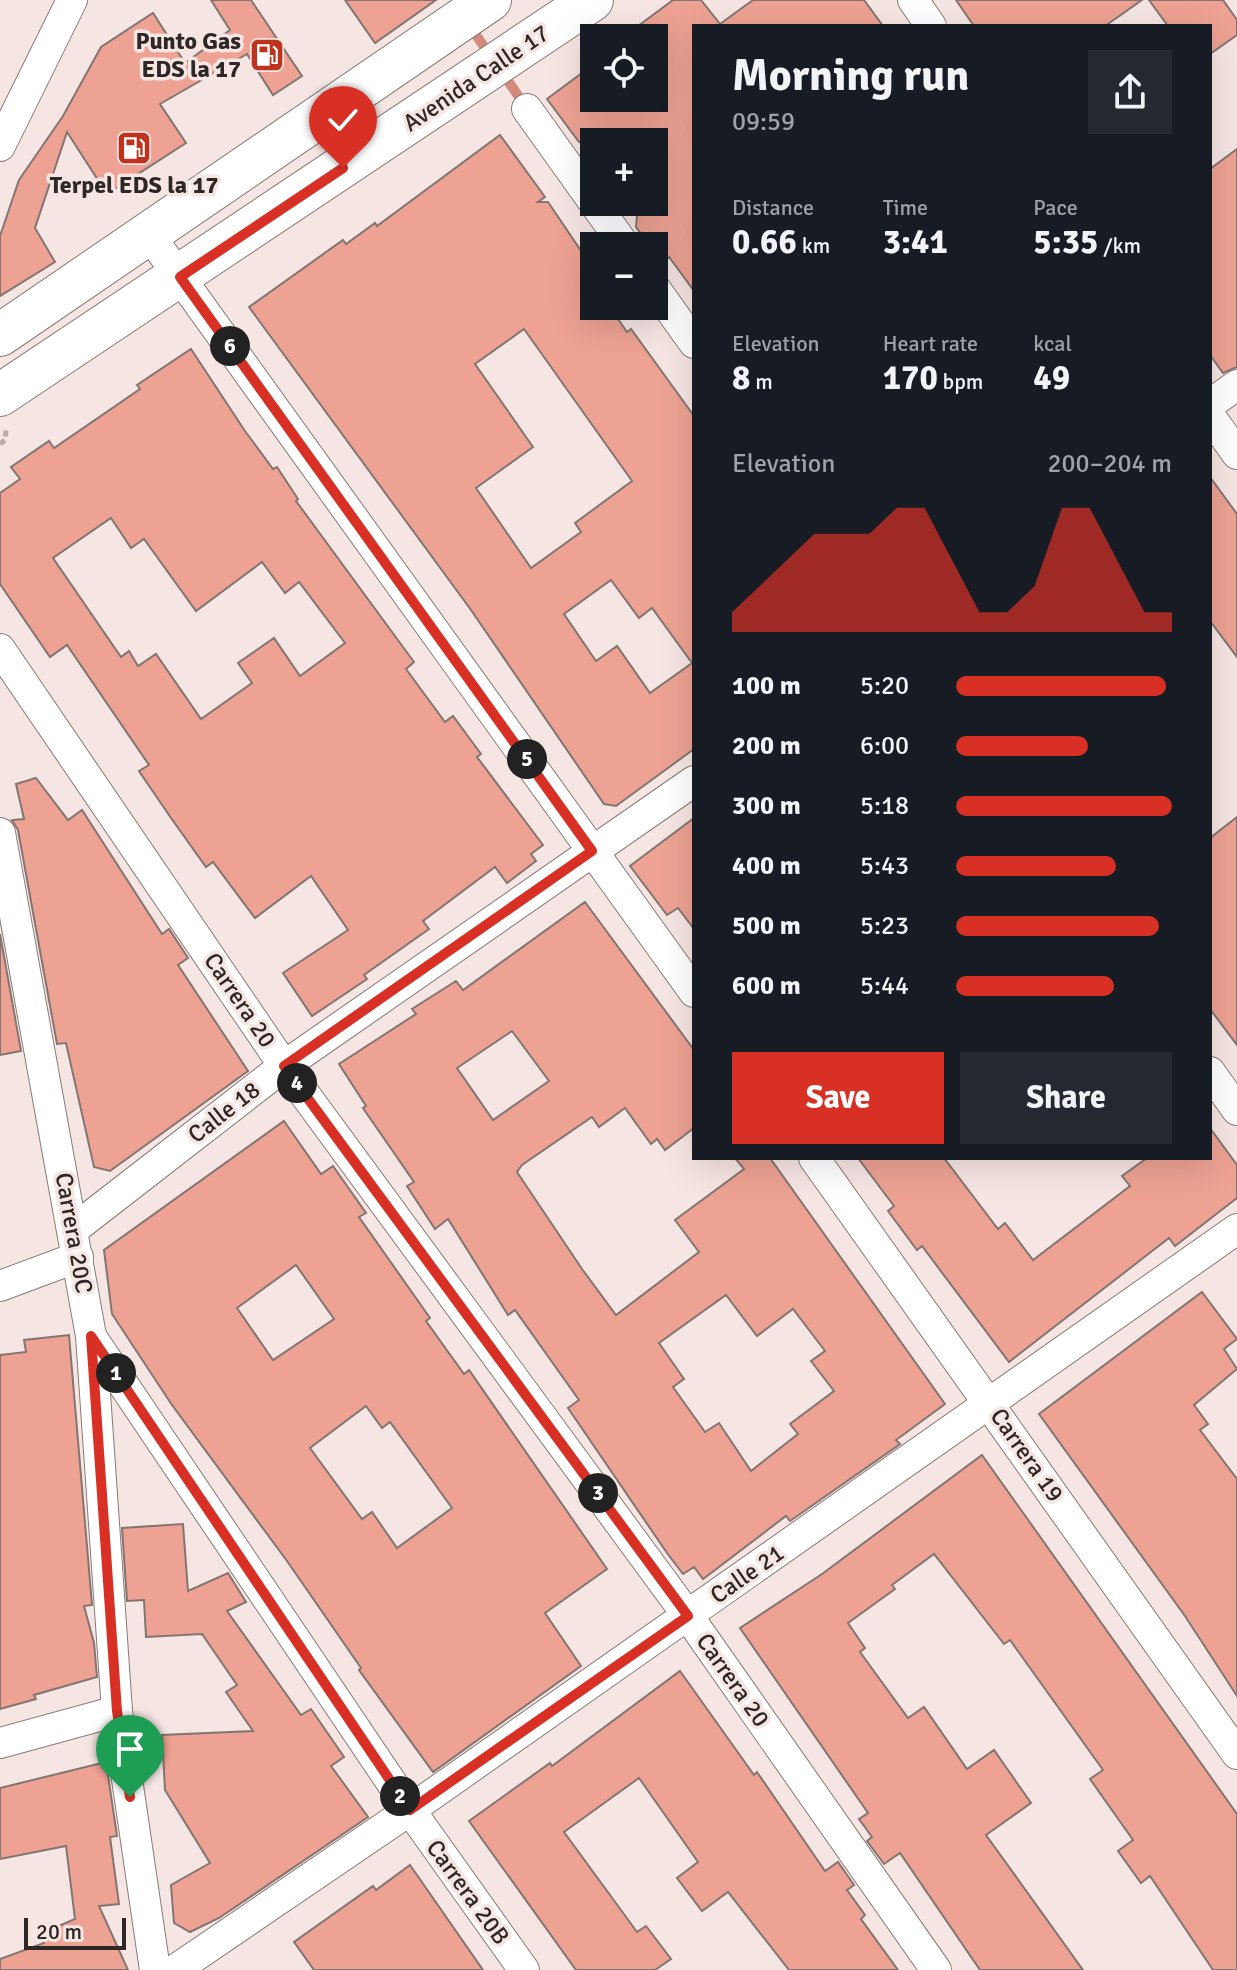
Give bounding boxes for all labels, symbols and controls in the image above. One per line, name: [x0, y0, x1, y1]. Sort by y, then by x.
street label: Avenida Calle 17: [397, 18, 555, 138]
map controls: [580, 24, 668, 320]
button: locate: [580, 24, 668, 112]
place label: Punto Gas EDS la 17: [136, 26, 241, 84]
fuel station icon: Punto Gas EDS la 17: [248, 36, 286, 74]
text: Morning run: [732, 49, 969, 103]
button: share: [1088, 50, 1172, 134]
pin: [309, 86, 377, 168]
icon: check: [321, 98, 365, 142]
text: 09:59: [732, 106, 795, 138]
button: +: [580, 128, 668, 216]
fuel station icon: Terpel EDS la 17: [115, 129, 153, 167]
place label: Terpel EDS la 17: [50, 170, 218, 200]
text: Distance: [732, 194, 814, 221]
text: Time: [883, 194, 928, 221]
text: Pace: [1033, 194, 1078, 221]
text: 0.66: [732, 221, 797, 263]
text: 3:41: [883, 221, 948, 263]
text: 5:35: [1033, 221, 1098, 263]
button: −: [580, 232, 668, 320]
text: km: [797, 232, 830, 259]
text: /km: [1098, 232, 1141, 259]
pin: 6: [210, 326, 250, 366]
text: Elevation: [732, 330, 820, 357]
text: Heart rate: [883, 330, 978, 357]
text: kcal: [1033, 330, 1072, 357]
text: 6: [224, 332, 236, 359]
text: 8: [732, 357, 750, 399]
text: 170: [883, 357, 938, 399]
text: 49: [1033, 357, 1070, 399]
text: m: [750, 368, 773, 395]
text: bpm: [938, 368, 983, 395]
text: Elevation: [732, 448, 836, 480]
text: 200–204 m: [1048, 448, 1172, 480]
text: 100 m: [732, 670, 801, 702]
text: 5:20: [860, 670, 909, 702]
text: 200 m: [732, 730, 801, 762]
text: 6:00: [860, 730, 909, 762]
pin: 5: [507, 739, 547, 779]
text: 5: [521, 745, 533, 772]
text: 300 m: [732, 790, 801, 822]
text: 5:18: [860, 790, 909, 822]
text: 400 m: [732, 850, 801, 882]
text: 5:43: [860, 850, 909, 882]
text: 500 m: [732, 910, 801, 942]
text: 5:23: [860, 910, 909, 942]
street label: Carrera 20: [197, 947, 283, 1053]
text: 600 m: [732, 970, 801, 1002]
text: 5:44: [860, 970, 909, 1002]
button: Save: [732, 1052, 944, 1144]
button: Share: [960, 1052, 1172, 1144]
pin: 4: [277, 1063, 317, 1103]
text: 4: [291, 1069, 303, 1096]
street label: Calle 18: [182, 1075, 266, 1149]
street label: Carrera 20C: [49, 1170, 99, 1296]
pin: 1: [96, 1353, 136, 1393]
text: 1: [110, 1359, 122, 1386]
street label: Carrera 19: [984, 1402, 1070, 1508]
pin: 3: [578, 1473, 618, 1513]
text: 3: [592, 1479, 604, 1506]
street label: Calle 21: [704, 1538, 790, 1610]
street label: Carrera 20: [690, 1627, 776, 1733]
pin: [96, 1715, 164, 1797]
icon: arrive: [108, 1727, 152, 1771]
pin: 2: [380, 1776, 420, 1816]
text: 2: [394, 1782, 406, 1809]
street label: Carrera 20B: [420, 1834, 516, 1950]
scale bar: [24, 1914, 126, 1950]
text: 20 m: [36, 1918, 82, 1945]

